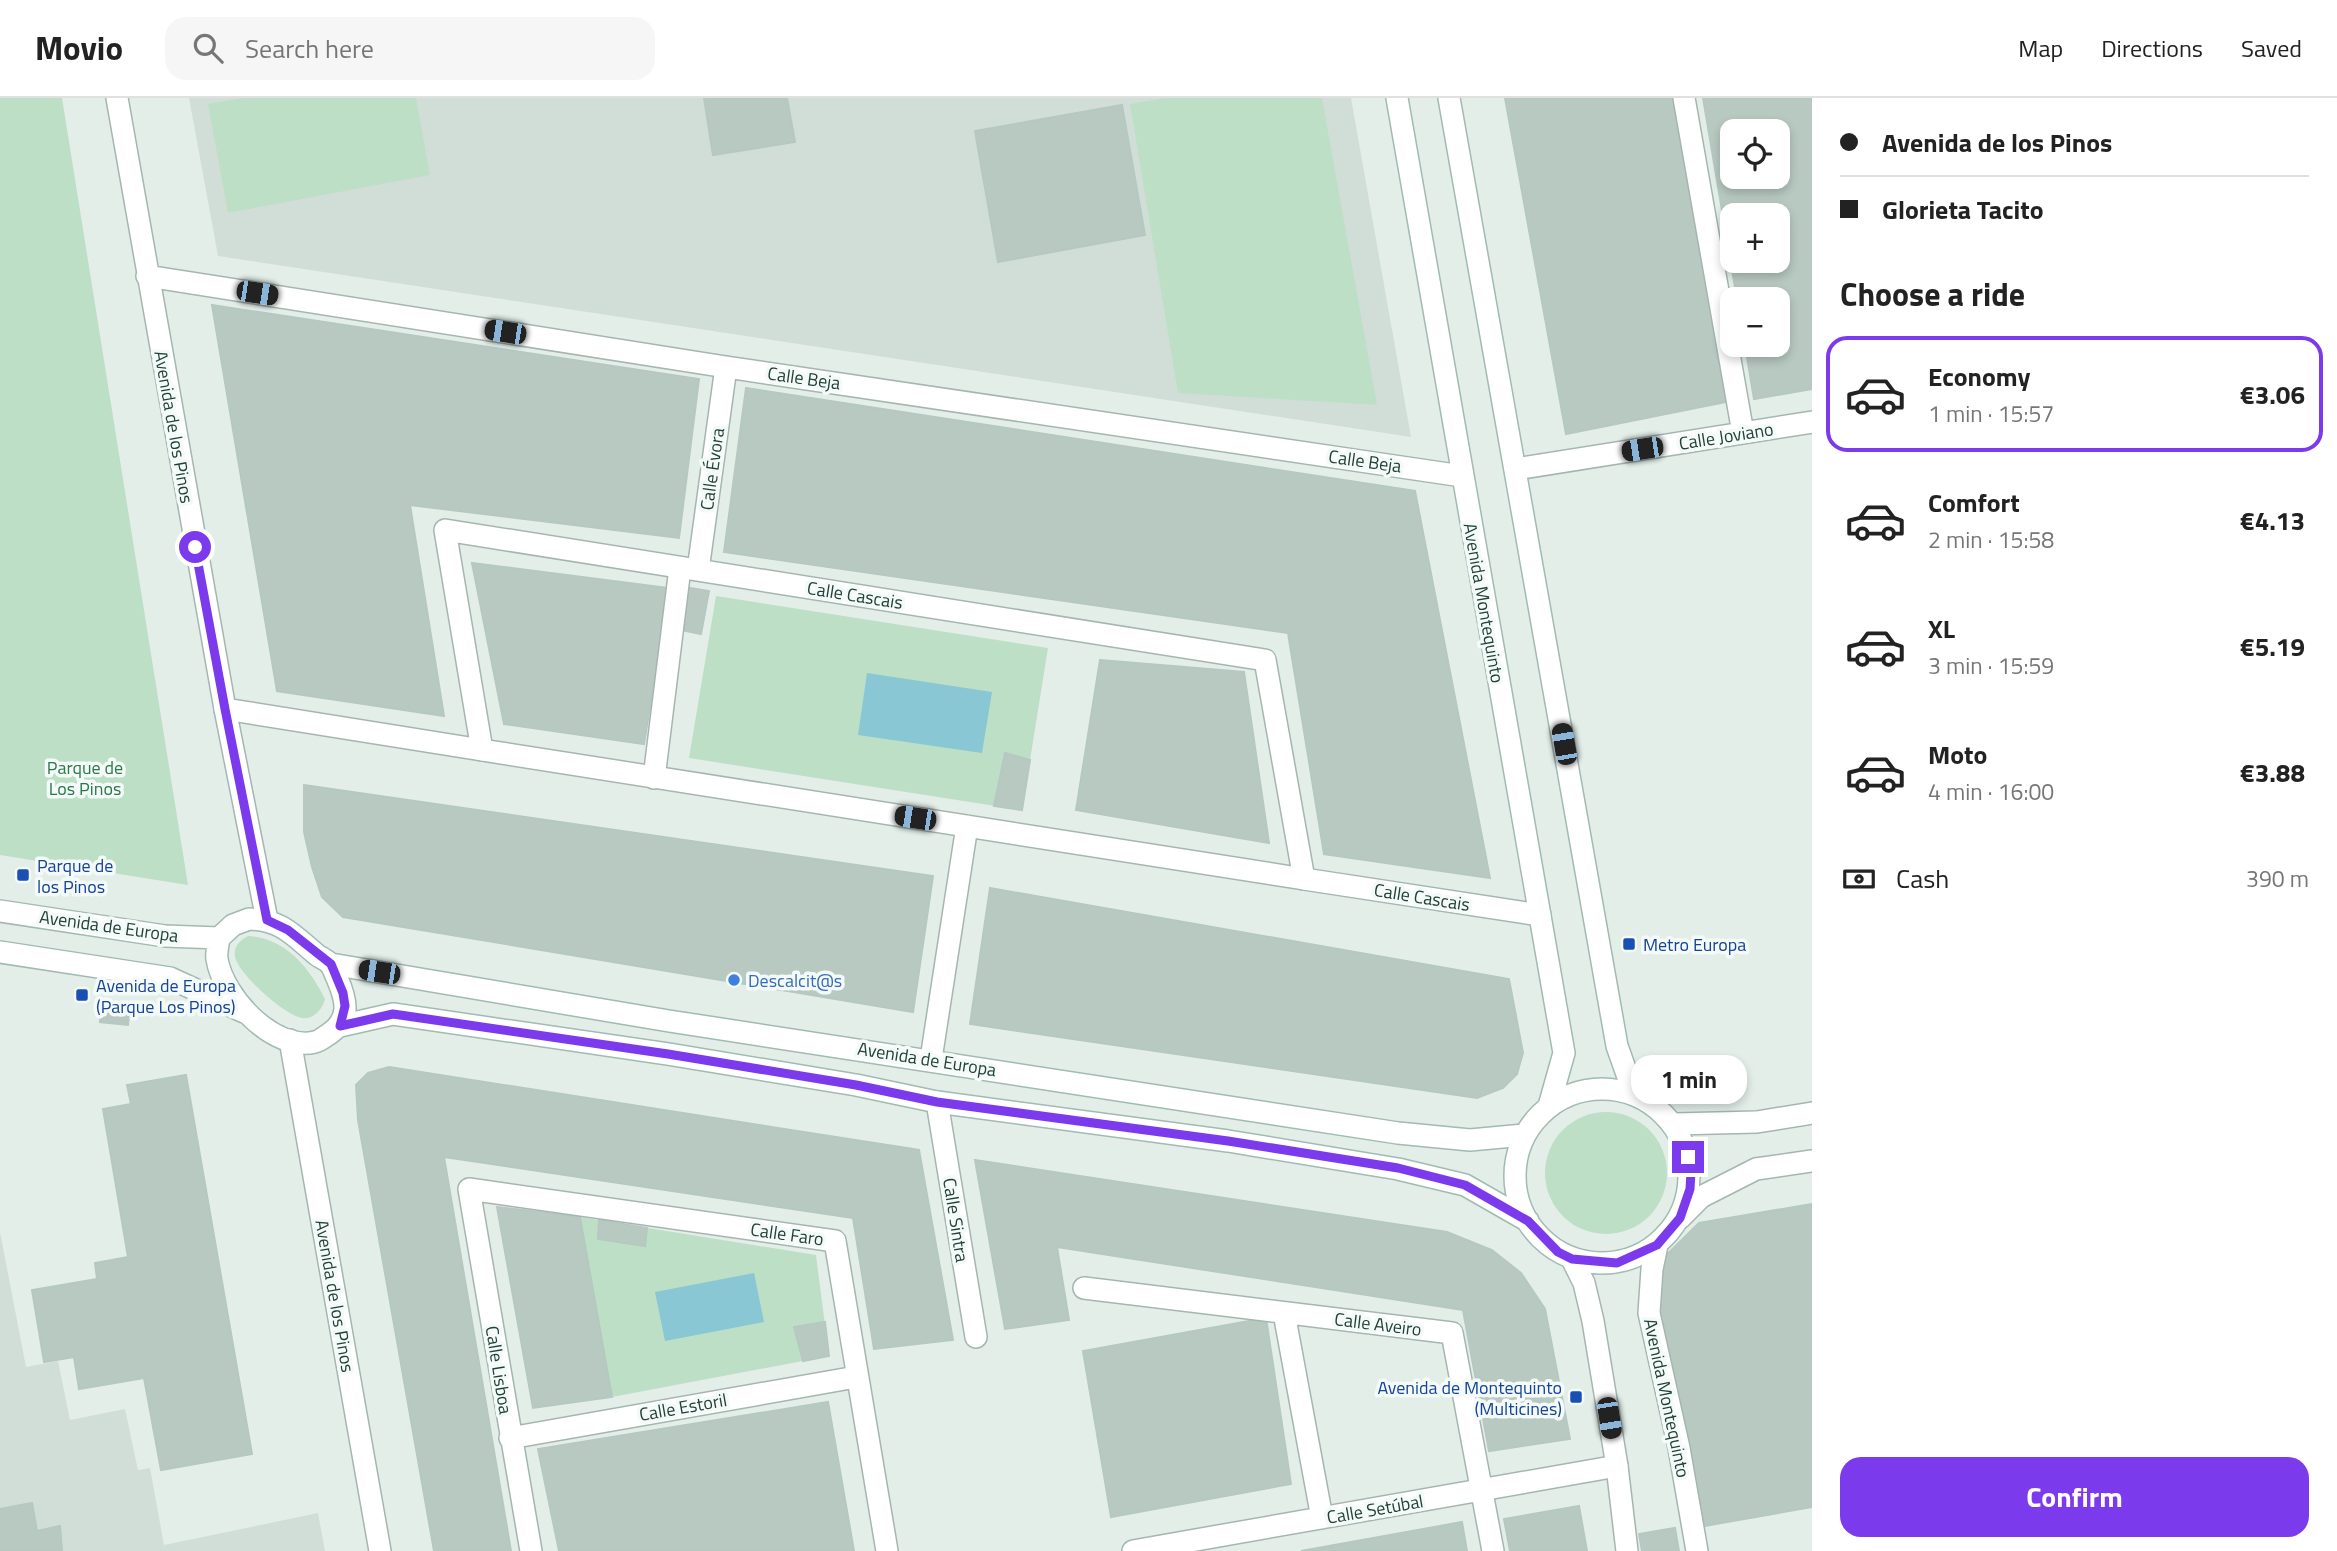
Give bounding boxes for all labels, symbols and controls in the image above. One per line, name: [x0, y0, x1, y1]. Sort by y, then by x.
search box: [165, 17, 655, 80]
text: Movio: [35, 23, 123, 73]
icon: search: [189, 29, 227, 67]
text: Search here: [245, 29, 374, 68]
text: Map: [2018, 30, 2063, 66]
text: Directions: [2101, 30, 2203, 66]
text: Saved: [2241, 30, 2302, 66]
map controls: [1720, 119, 1790, 357]
button: locate: [1720, 119, 1790, 189]
text: Avenida de los Pinos: [1882, 123, 2112, 162]
text: Glorieta Tacito: [1882, 190, 2044, 229]
button: +: [1720, 203, 1790, 273]
text: Choose a ride: [1840, 270, 2025, 318]
car: [235, 279, 280, 307]
button: −: [1720, 287, 1790, 357]
car: [483, 318, 528, 346]
street label: Avenida de los Pinos: [147, 348, 201, 506]
text: Economy: [1928, 357, 2030, 396]
street label: Calle Beja: [766, 360, 842, 396]
icon: car: [1844, 363, 1907, 426]
text: €3.06: [2240, 375, 2305, 414]
text: 1 min · 15:57: [1928, 396, 2054, 431]
street label: Calle Joviano: [1677, 415, 1775, 457]
street label: Calle Évora: [693, 426, 731, 512]
car: [1620, 435, 1665, 463]
street label: Calle Beja: [1327, 443, 1403, 479]
text: Comfort: [1928, 483, 2020, 522]
icon: car: [1844, 489, 1907, 552]
text: €4.13: [2240, 501, 2305, 540]
street label: Avenida Montequinto: [1457, 521, 1511, 685]
text: 2 min · 15:58: [1928, 522, 2054, 557]
route start: [179, 531, 211, 563]
street label: Calle Cascais: [805, 574, 905, 616]
text: XL: [1928, 609, 1955, 648]
icon: car: [1844, 615, 1907, 678]
text: €5.19: [2240, 627, 2305, 666]
text: 3 min · 15:59: [1928, 648, 2054, 683]
car: [1551, 721, 1578, 767]
text: Moto: [1928, 735, 1987, 774]
icon: car: [1844, 741, 1907, 804]
text: €3.88: [2240, 753, 2305, 792]
park label: Parque de Los Pinos: [47, 754, 123, 802]
text: 4 min · 16:00: [1928, 774, 2054, 809]
car: [893, 804, 938, 832]
place label: Parque de los Pinos: [37, 852, 113, 900]
text: Cash: [1896, 859, 1949, 898]
icon: cash: [1840, 860, 1878, 898]
text: 390 m: [2246, 861, 2309, 896]
marker: Parque de los Pinos: [15, 867, 31, 883]
street label: Calle Cascais: [1372, 876, 1472, 918]
street label: Avenida de Europa: [38, 903, 180, 949]
place label: Metro Europa: [1643, 931, 1746, 958]
marker: Metro Europa: [1621, 936, 1637, 952]
car: [357, 958, 402, 986]
place label: Descalcit@s: [748, 967, 842, 994]
place label: Avenida de Europa (Parque Los Pinos): [96, 972, 236, 1020]
marker: Descalcit@s: [726, 972, 742, 988]
marker: Avenida de Europa (Parque Los Pinos): [74, 987, 90, 1003]
street label: Avenida de Europa: [856, 1035, 998, 1083]
callout: 1 min: [1630, 1056, 1746, 1104]
text: 1 min: [1661, 1062, 1717, 1097]
route end: [1672, 1141, 1704, 1173]
street label: Calle Sintra: [936, 1176, 976, 1264]
street label: Calle Faro: [749, 1216, 825, 1252]
street label: Avenida de los Pinos: [308, 1217, 362, 1375]
street label: Calle Aveiro: [1333, 1305, 1423, 1343]
street label: Avenida Montequinto: [1637, 1316, 1697, 1480]
street label: Calle Lisboa: [479, 1324, 519, 1416]
place label: Avenida de Montequinto (Multicines): [1377, 1374, 1562, 1422]
street label: Calle Estoril: [637, 1386, 729, 1428]
marker: Avenida de Montequinto (Multicines): [1568, 1389, 1584, 1405]
car: [1596, 1396, 1623, 1440]
button: Confirm: [1840, 1457, 2309, 1537]
street label: Calle Setúbal: [1325, 1487, 1425, 1531]

